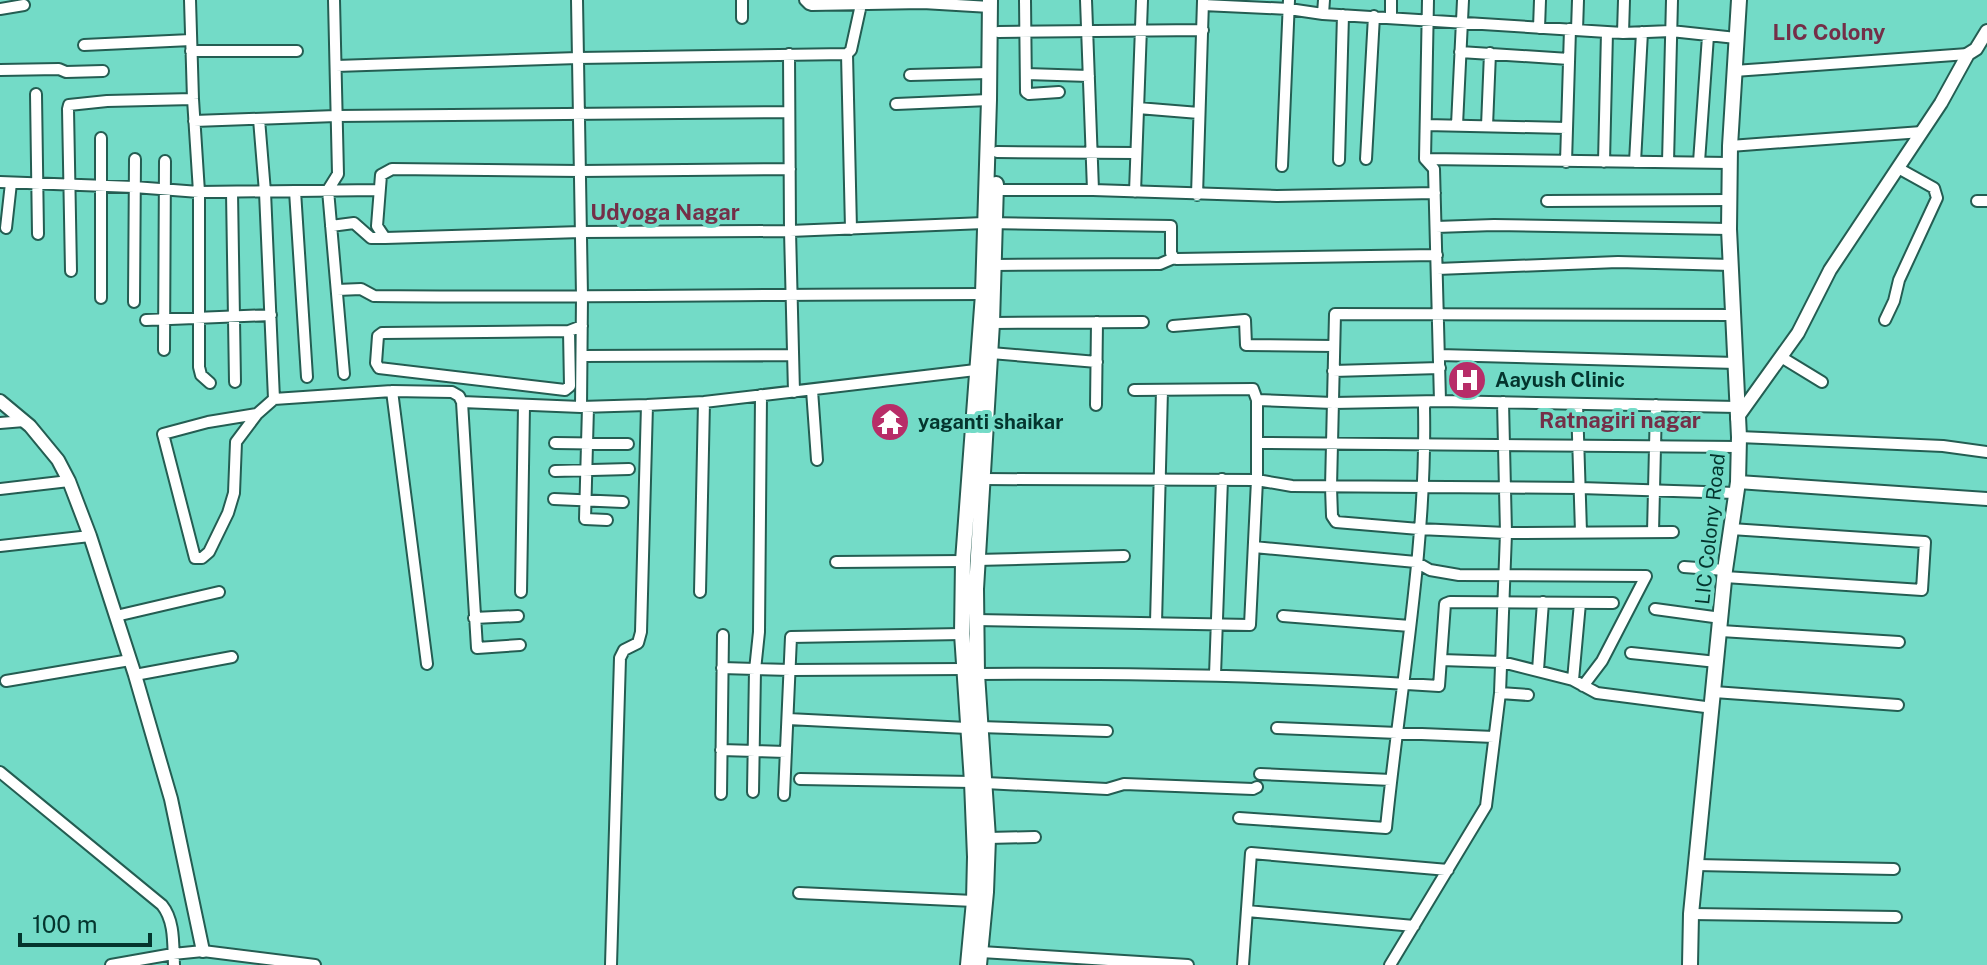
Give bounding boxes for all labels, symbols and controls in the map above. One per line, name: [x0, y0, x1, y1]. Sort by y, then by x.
district label: LIC Colony: [1773, 19, 1886, 45]
district label: Udyoga Nagar: [590, 199, 740, 225]
hospital icon: Aayush Clinic: [1446, 359, 1488, 401]
place label: Aayush Clinic: [1495, 368, 1625, 392]
temple icon: yaganti shaikar: [869, 401, 911, 443]
district label: Ratnagiri nagar: [1539, 407, 1701, 433]
place label: yaganti shaikar: [918, 410, 1063, 434]
street label: LIC Colony Road: [1690, 452, 1730, 606]
scale bar: [20, 897, 150, 947]
text: 100 m: [32, 910, 98, 938]

